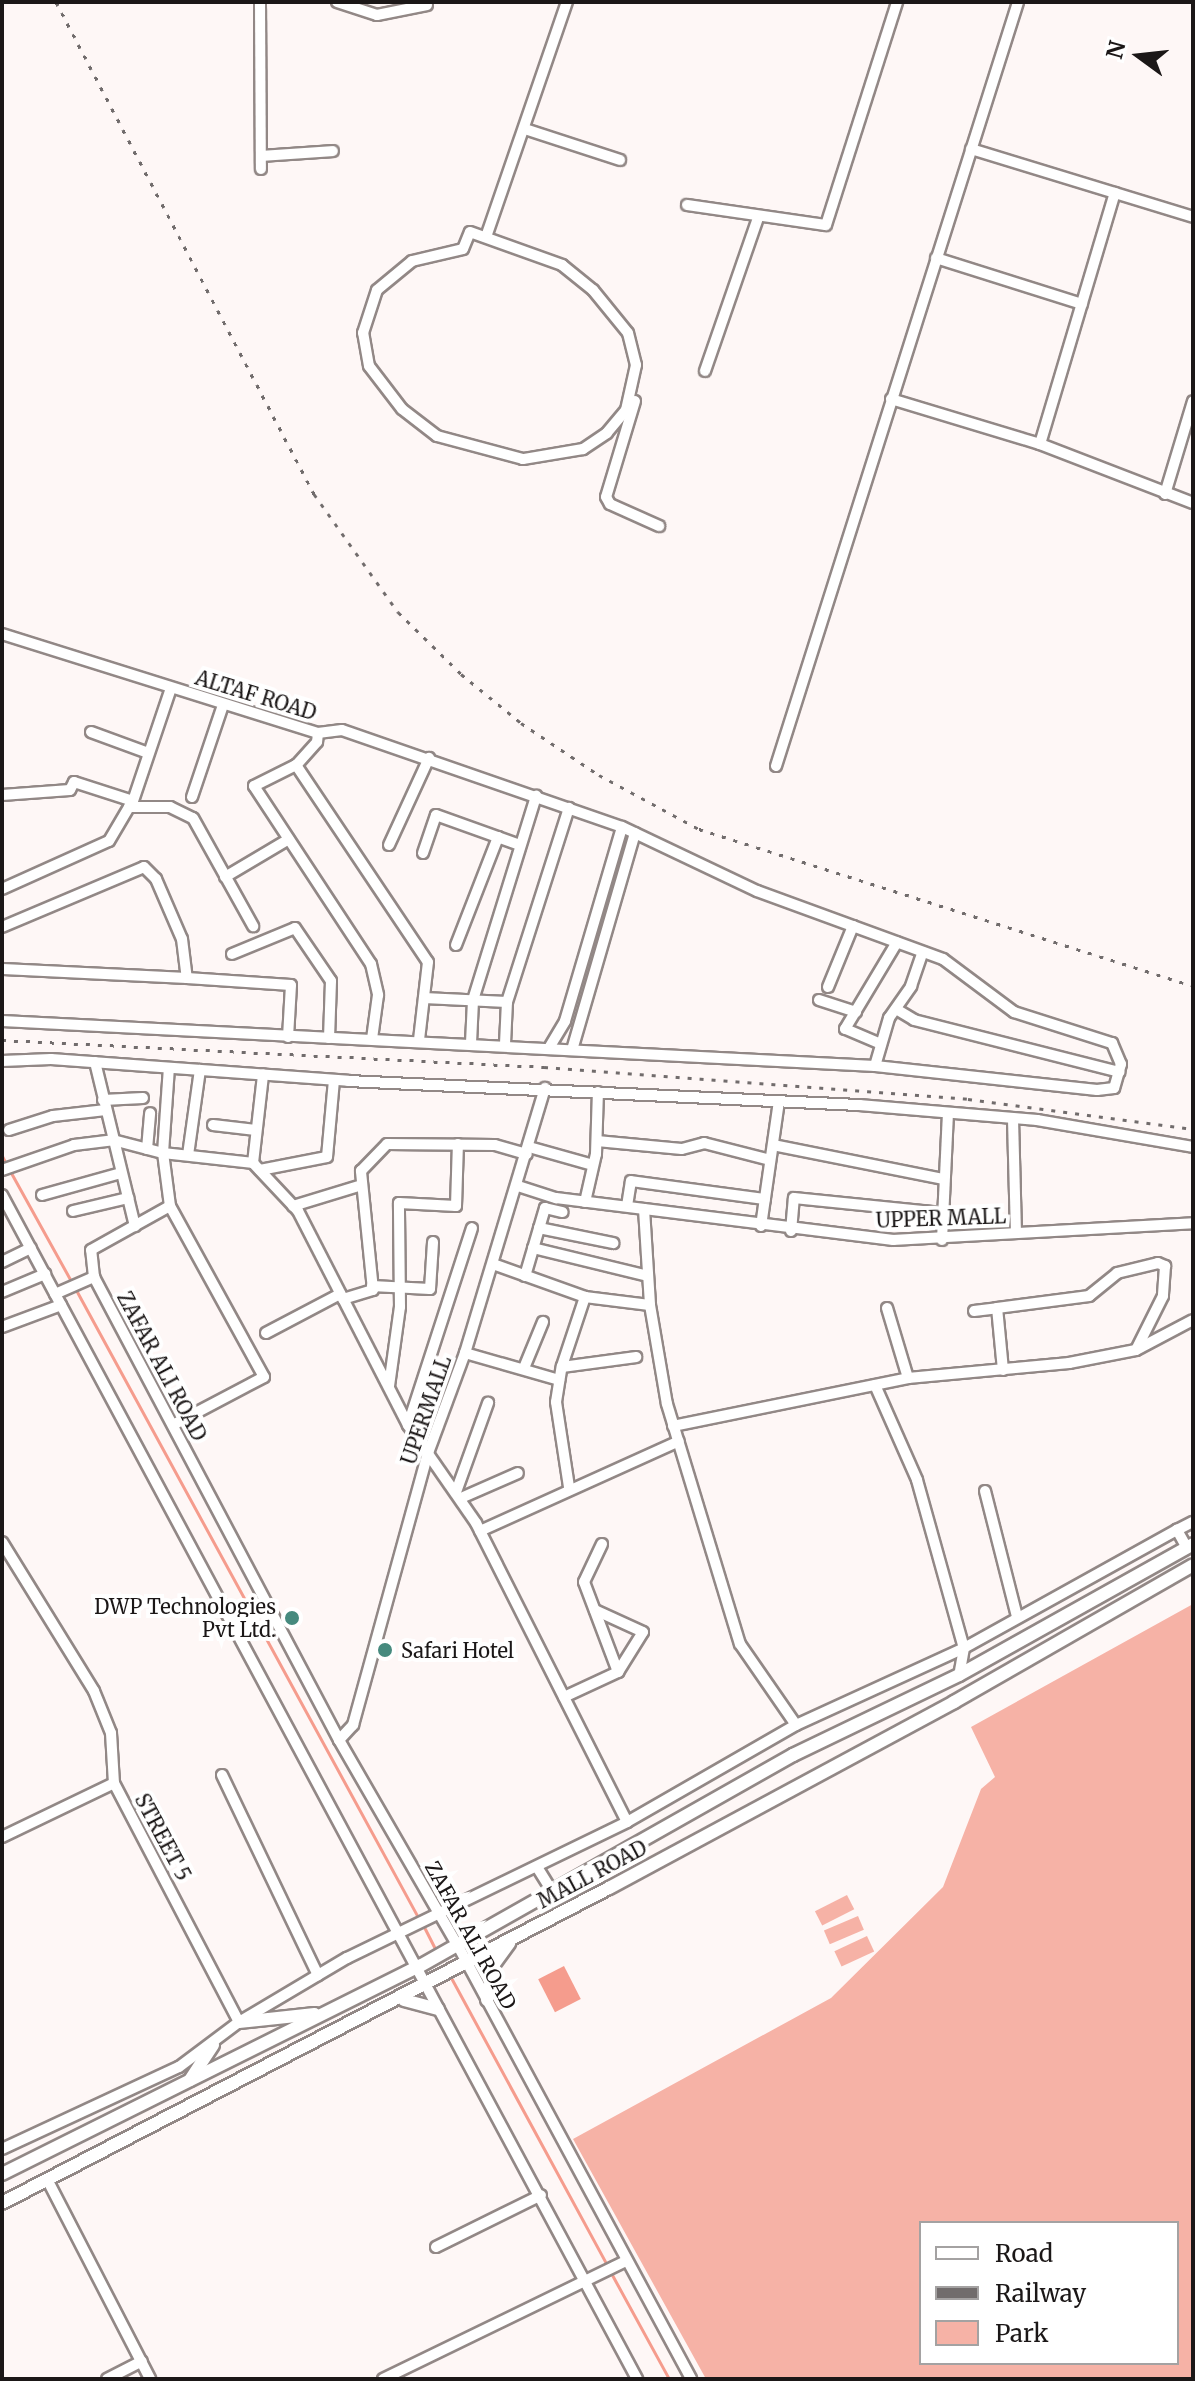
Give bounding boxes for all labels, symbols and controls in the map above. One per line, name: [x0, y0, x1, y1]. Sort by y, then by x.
north arrow: [1099, 16, 1179, 96]
text: N: [1100, 38, 1132, 62]
street label: ALTAF ROAD: [193, 665, 319, 725]
street label: UPPER MALL: [875, 1204, 1007, 1232]
street label: ZAFAR ALI ROAD: [113, 1287, 211, 1445]
street label: UPERMALL: [396, 1352, 456, 1468]
place label: DWP Technologies Pvt Ltd.: [94, 1594, 276, 1641]
marker: DWP Technologies Pvt Ltd.: [283, 1609, 301, 1627]
place label: Safari Hotel: [401, 1638, 514, 1662]
marker: Safari Hotel: [376, 1641, 394, 1659]
street label: STREET 5: [130, 1789, 196, 1885]
street label: MALL ROAD: [533, 1835, 651, 1913]
street label: ZAFAR ALI ROAD: [420, 1857, 522, 2013]
legend: [919, 2221, 1179, 2365]
text: Road: [995, 2238, 1053, 2269]
text: Railway: [995, 2278, 1086, 2309]
text: Park: [995, 2318, 1048, 2349]

